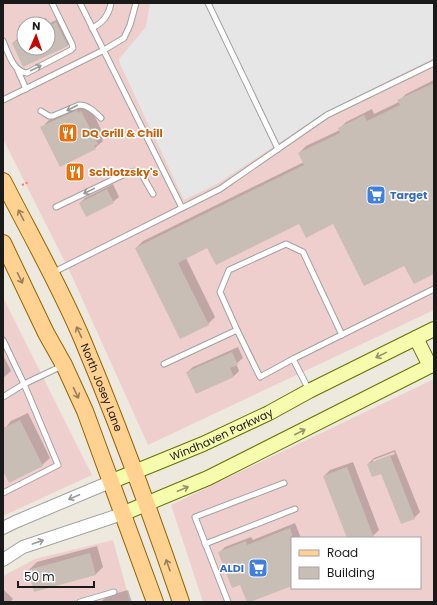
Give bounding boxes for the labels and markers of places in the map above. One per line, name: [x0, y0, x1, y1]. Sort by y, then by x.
restaurant icon: DQ Grill & Chill: [57, 122, 79, 144]
place label: DQ Grill & Chill: [82, 125, 163, 141]
restaurant icon: Schlotzsky's: [64, 161, 86, 183]
place label: Schlotzsky's: [89, 164, 158, 180]
supermarket icon: Target: [365, 184, 387, 206]
place label: Target: [390, 187, 428, 203]
supermarket icon: ALDI: [247, 557, 269, 579]
place label: ALDI: [219, 560, 244, 576]

